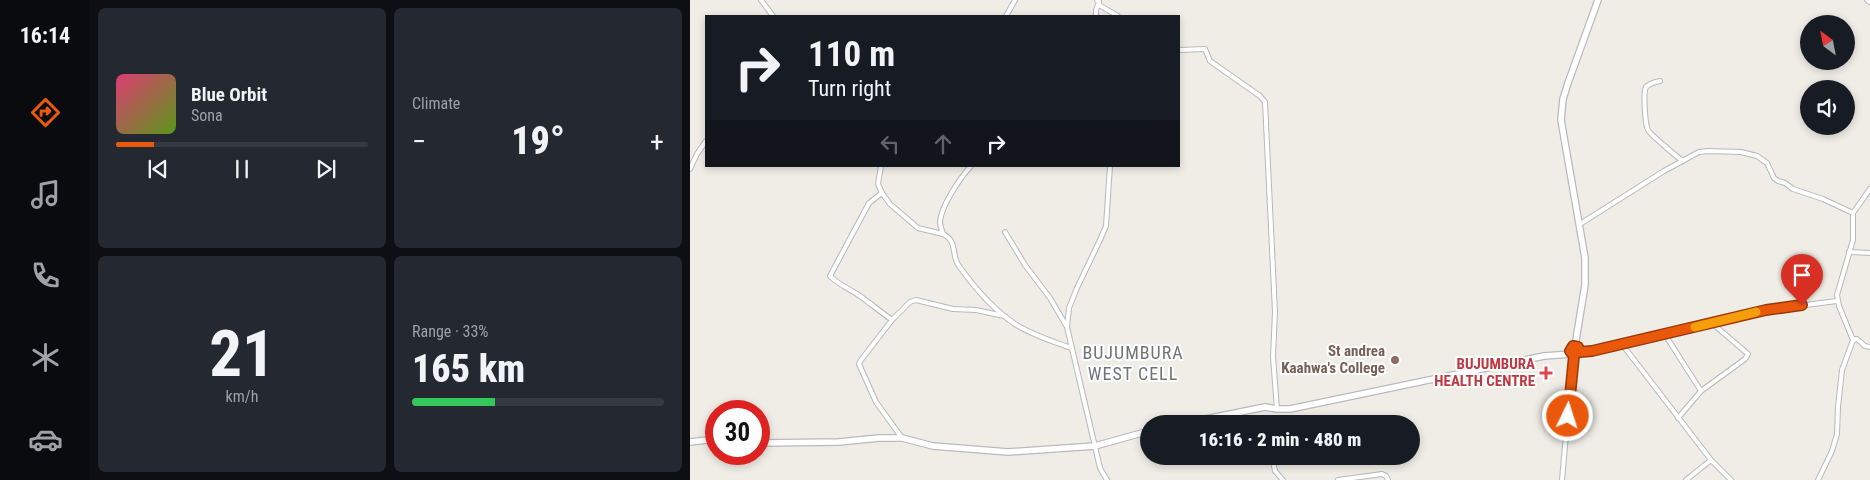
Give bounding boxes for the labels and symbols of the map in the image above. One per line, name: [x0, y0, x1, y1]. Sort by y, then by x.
north arrow: [1800, 15, 1855, 70]
pin: [1781, 254, 1823, 305]
district label: BUJUMBURA WEST CELL: [1082, 342, 1184, 384]
place label: St andrea Kaahwa's College: [1281, 342, 1385, 377]
marker: St andrea Kaahwa's College: [1389, 354, 1401, 366]
place label: BUJUMBURA HEALTH CENTRE: [1434, 355, 1535, 390]
marker: BUJUMBURA HEALTH CENTRE: [1539, 366, 1553, 380]
position arrow: [1541, 389, 1593, 441]
speed limit sign: 30: [705, 400, 770, 465]

